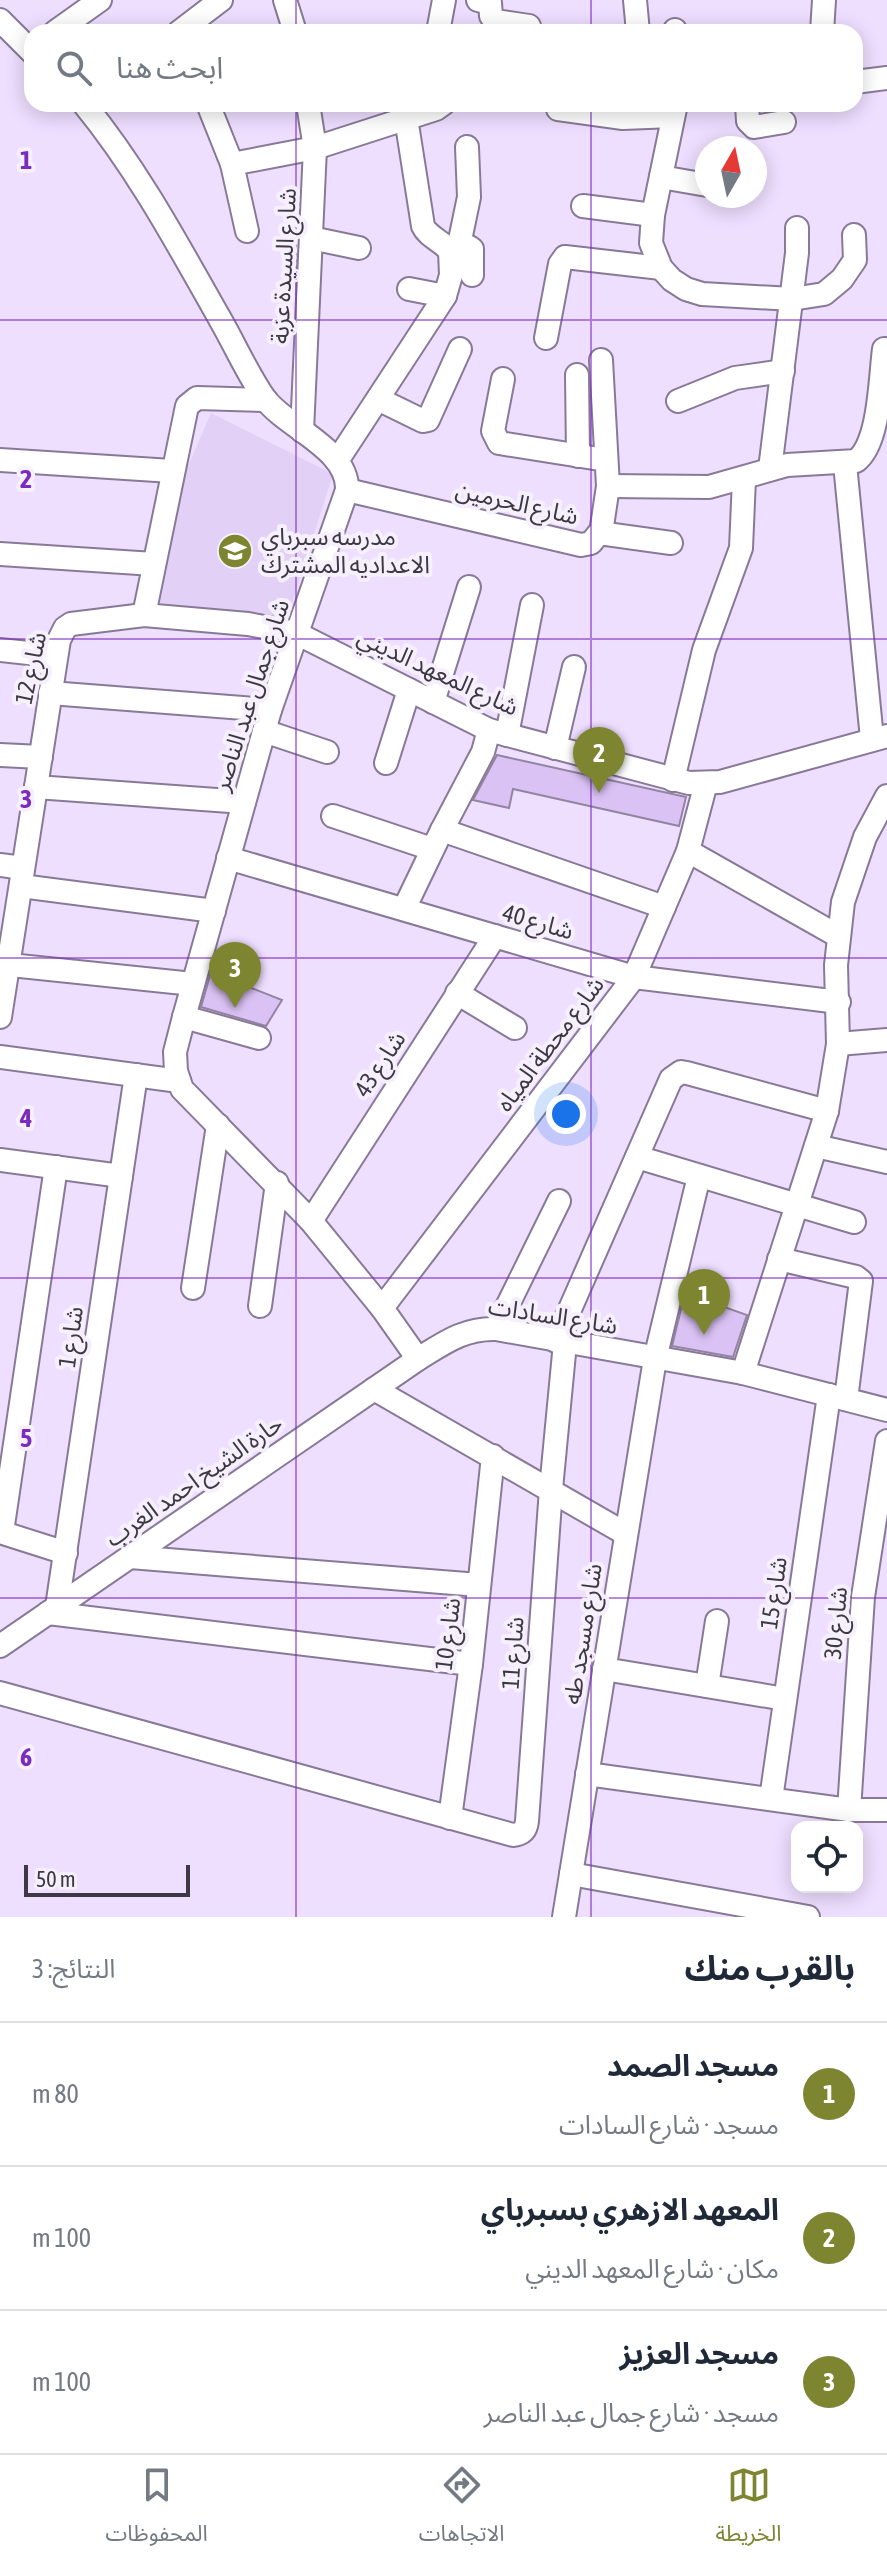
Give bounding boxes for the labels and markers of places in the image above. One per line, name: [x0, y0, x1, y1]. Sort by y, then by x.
place label: مدرسه سبرباي الاعداديه المشترك: [261, 523, 430, 579]
school or university icon: مدرسه سبرباي الاعداديه المشترك: [216, 532, 254, 570]
pin: 2: [573, 727, 625, 793]
pin: 3: [209, 942, 261, 1008]
pin: 1: [678, 1269, 730, 1335]

